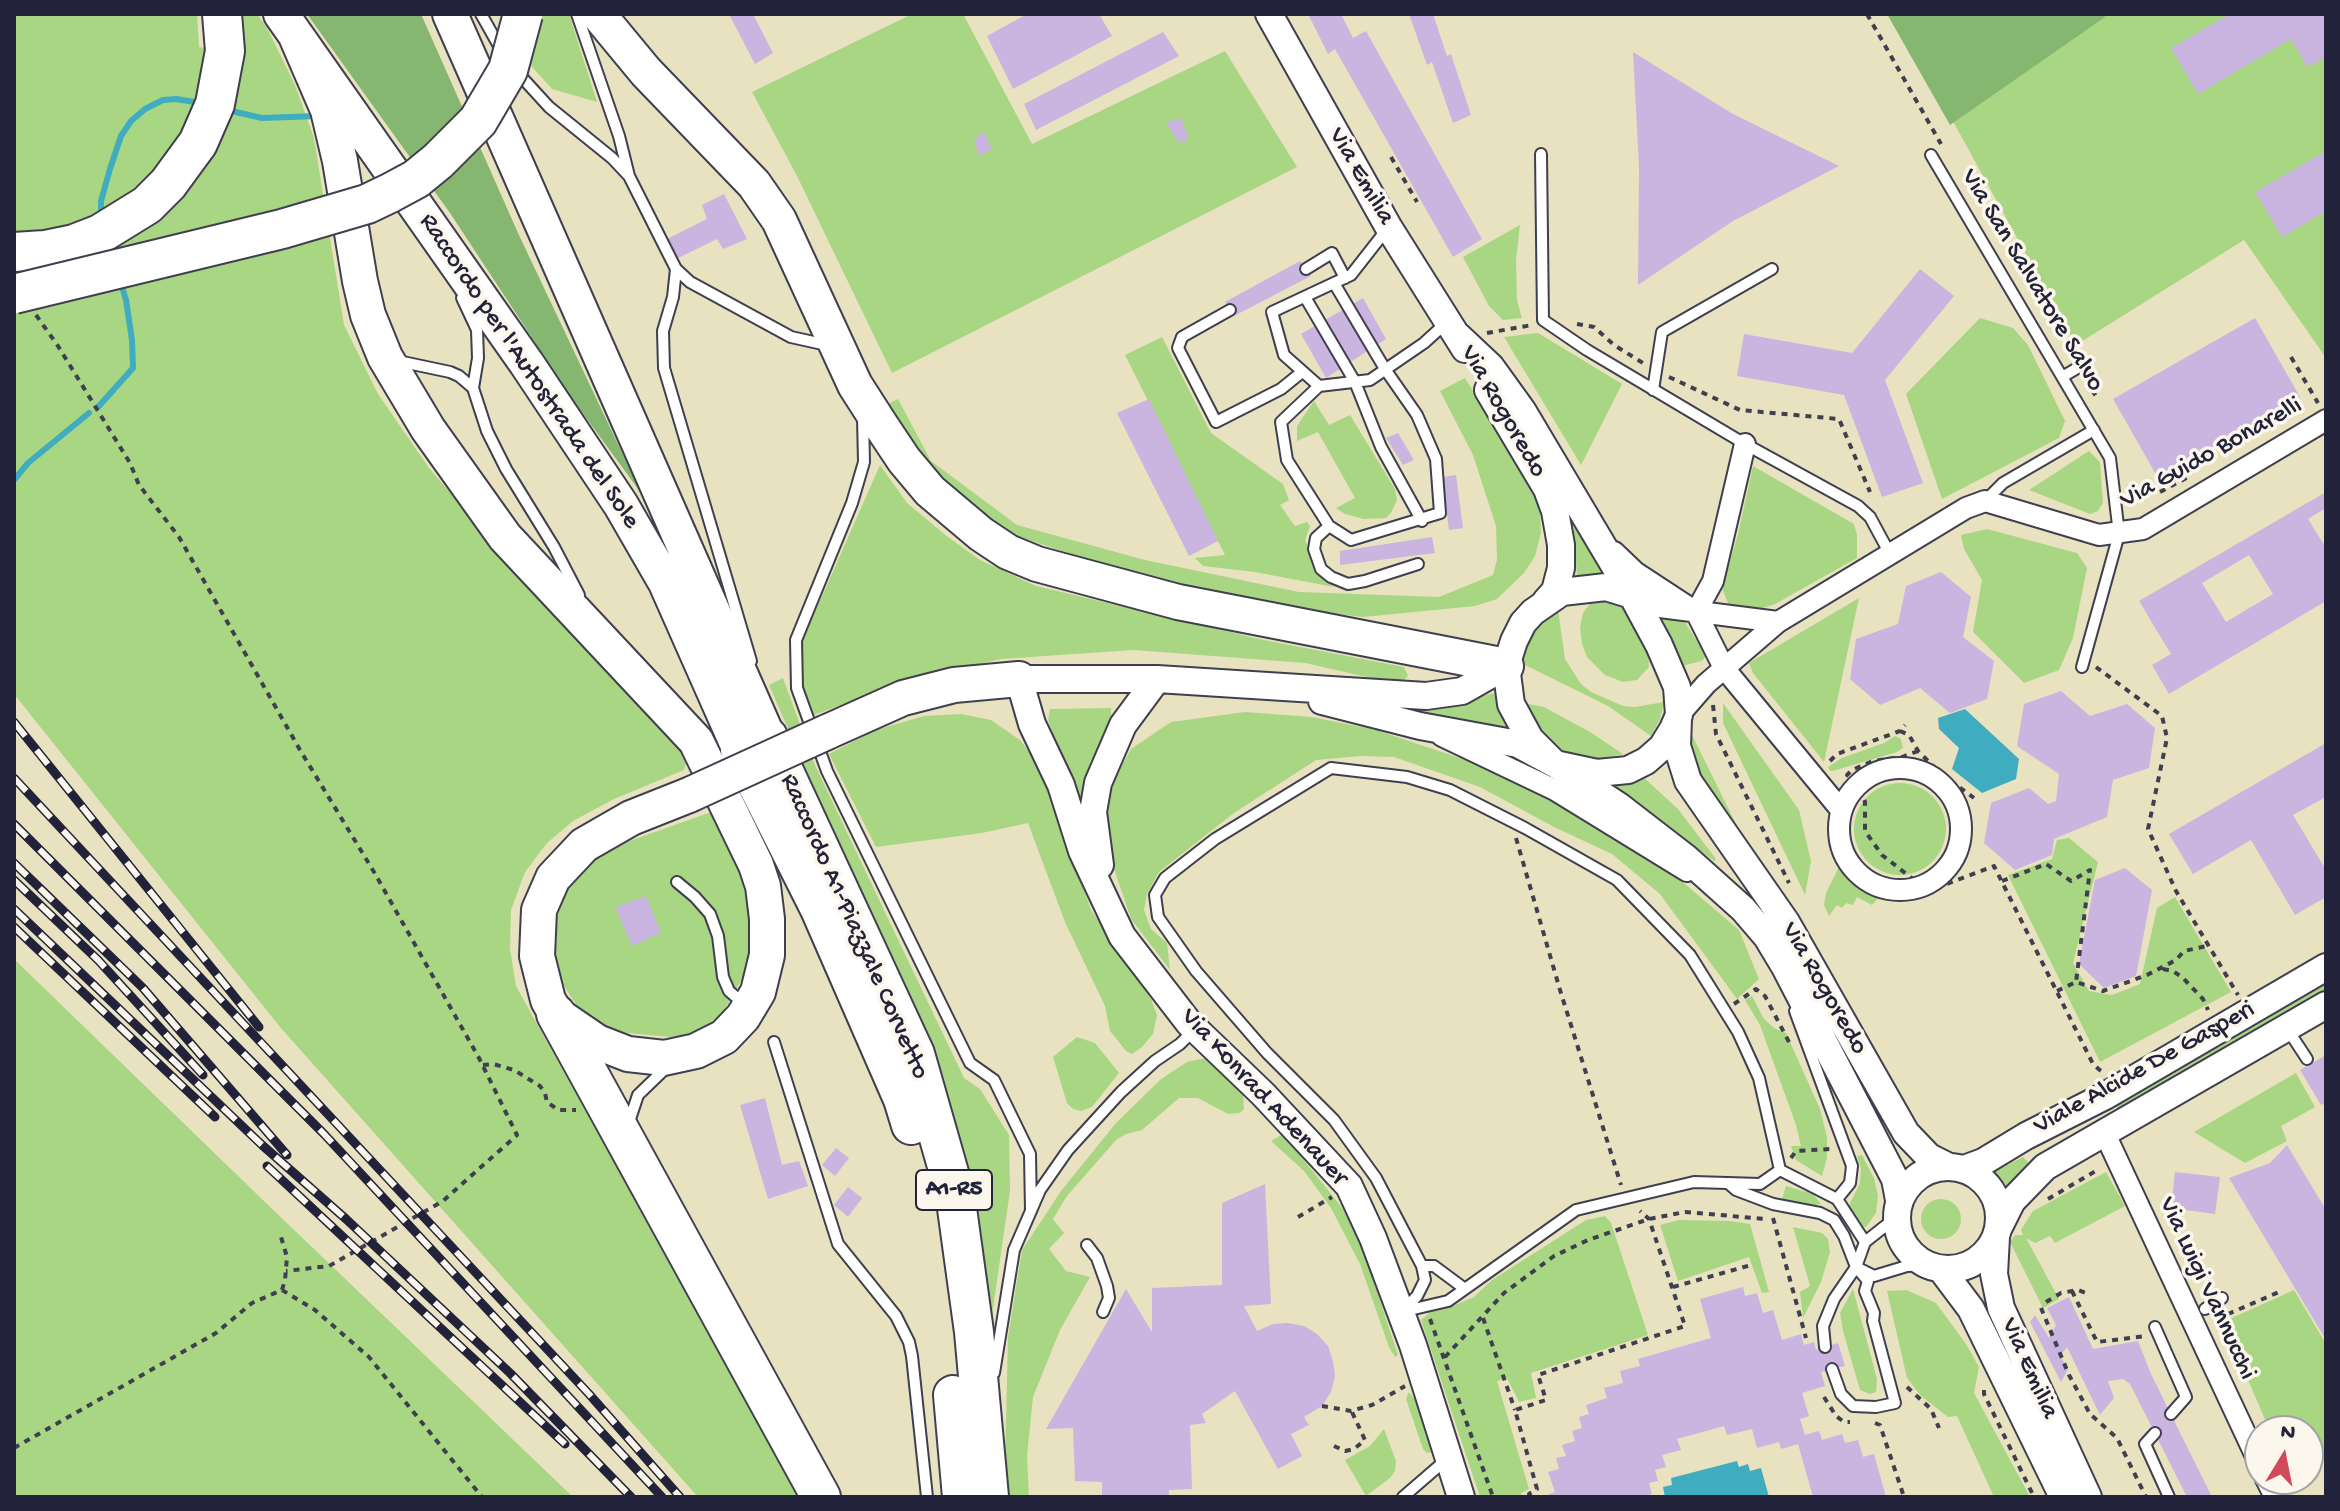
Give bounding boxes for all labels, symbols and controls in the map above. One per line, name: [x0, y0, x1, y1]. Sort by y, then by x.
street label: Via Emilia: [1320, 123, 1400, 231]
street label: Via San Salvatore Salvo: [1952, 164, 2110, 398]
street label: Raccordo per l'Autostrada del Sole: [411, 208, 645, 536]
street label: Via Rogoredo: [1452, 340, 1552, 484]
street label: Via Guido Bonarelli: [2116, 391, 2308, 517]
street label: Raccordo A1-Piazzale Corvetto: [771, 770, 935, 1084]
street label: Via Rogoredo: [1773, 917, 1873, 1061]
street label: Viale Alcide De Gasperi: [2029, 995, 2261, 1143]
street label: Via Konrad Adenauer: [1173, 1003, 1353, 1193]
road number: A1-R5: [916, 1170, 992, 1210]
street label: Via Luigi Vannucchi: [2150, 1193, 2262, 1385]
street label: Via Emilia: [1992, 1314, 2064, 1424]
north arrow: [2244, 1415, 2324, 1495]
text: N: [2278, 1419, 2297, 1447]

